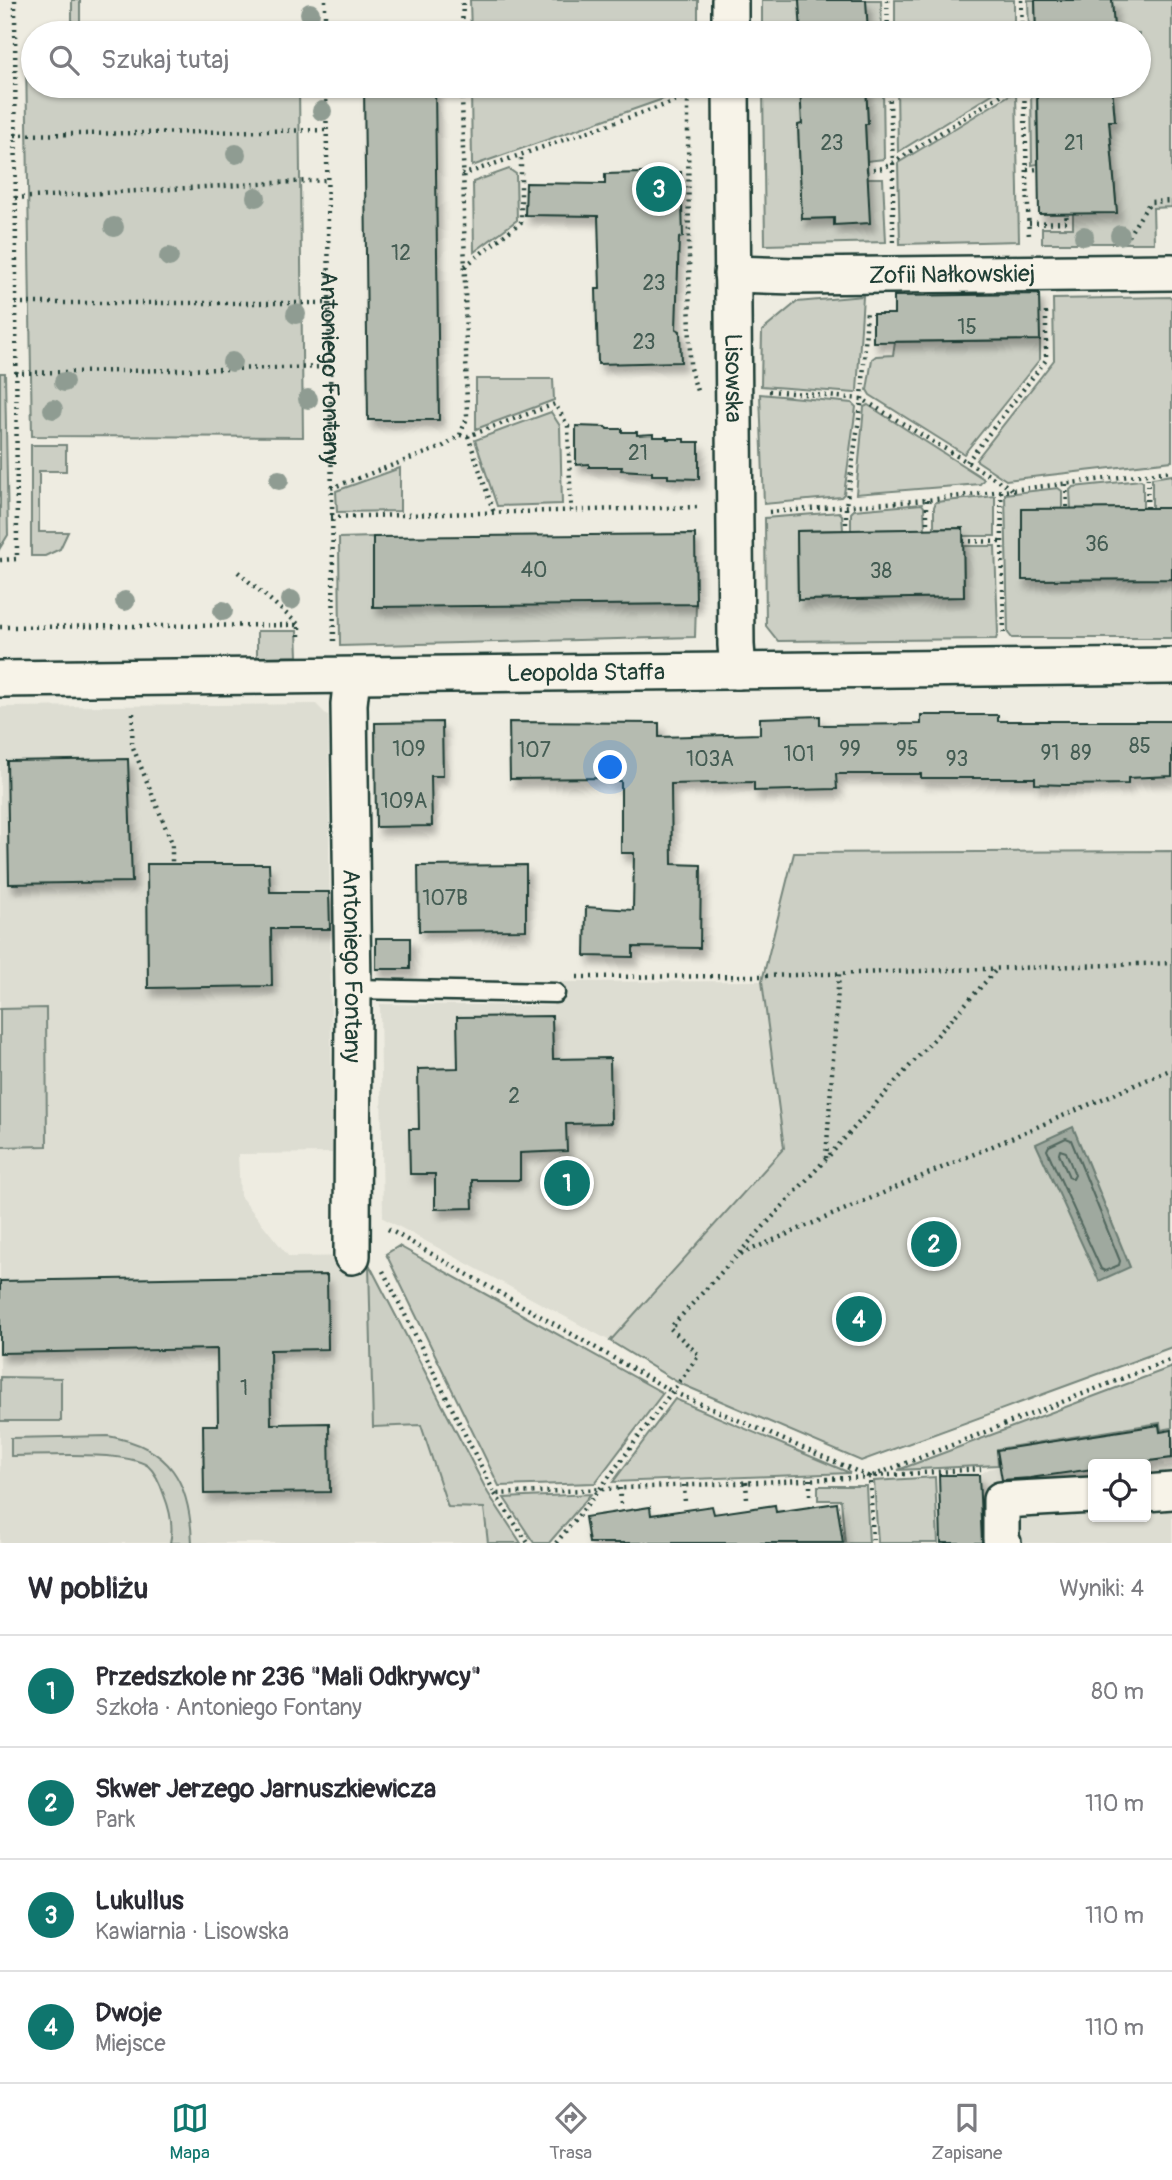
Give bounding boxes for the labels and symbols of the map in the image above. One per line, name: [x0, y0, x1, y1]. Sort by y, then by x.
house number: 23: [821, 130, 843, 157]
house number: 21: [1064, 130, 1084, 157]
pin: 3: [636, 163, 682, 215]
house number: 12: [391, 240, 411, 267]
street label: Zofii Nałkowskiej: [869, 259, 1035, 290]
house number: 23: [643, 270, 665, 297]
street label: Antoniego Fontany: [314, 271, 346, 465]
house number: 15: [957, 314, 977, 341]
house number: 23: [633, 329, 655, 356]
street label: Lisowska: [719, 333, 749, 423]
house number: 21: [628, 440, 648, 467]
house number: 36: [1085, 531, 1109, 558]
house number: 40: [521, 557, 547, 584]
house number: 38: [870, 558, 892, 585]
street label: Leopolda Staffa: [507, 657, 665, 688]
house number: 85: [1129, 733, 1151, 760]
house number: 109: [392, 736, 426, 763]
house number: 99: [839, 736, 861, 763]
house number: 95: [896, 736, 918, 763]
house number: 107: [517, 737, 551, 764]
house number: 91: [1040, 740, 1060, 767]
house number: 89: [1070, 740, 1092, 767]
house number: 101: [784, 741, 814, 768]
house number: 103A: [686, 746, 734, 773]
house number: 93: [946, 746, 968, 773]
your location: [593, 750, 627, 784]
house number: 109A: [381, 788, 428, 815]
street label: Antoniego Fontany: [337, 869, 368, 1063]
house number: 107B: [422, 885, 468, 912]
house number: 2: [508, 1083, 520, 1110]
pin: 1: [544, 1157, 590, 1209]
pin: 2: [911, 1218, 957, 1270]
pin: 4: [836, 1293, 882, 1345]
house number: 1: [240, 1375, 248, 1402]

